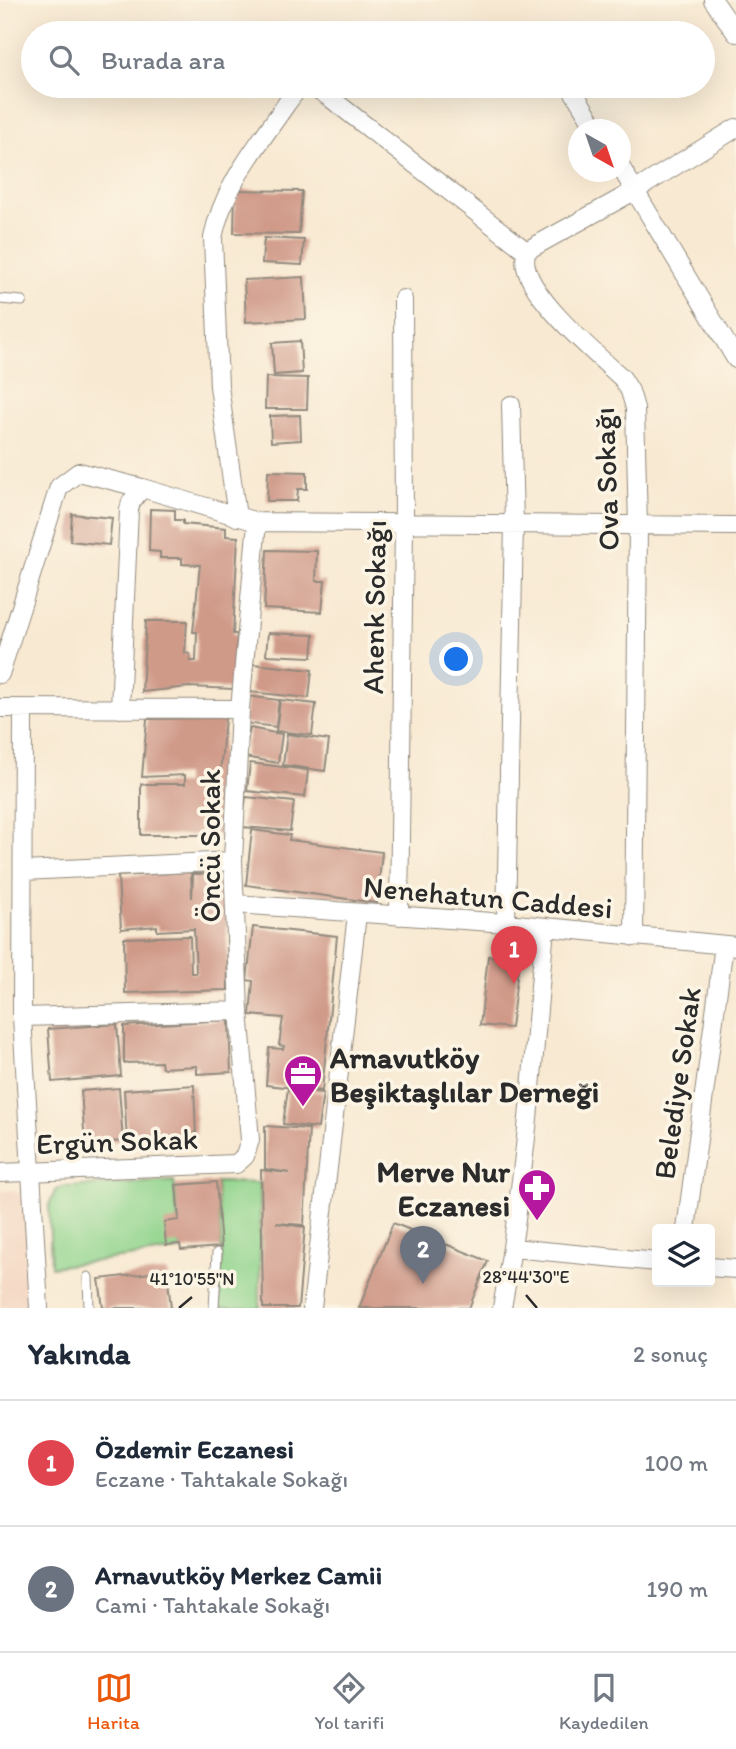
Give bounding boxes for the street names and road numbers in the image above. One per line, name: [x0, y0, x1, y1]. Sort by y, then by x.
street label: Ova Sokağı: [585, 406, 627, 552]
street label: Ahenk Sokağı: [354, 520, 394, 694]
street label: Öncü Sokak: [191, 769, 228, 923]
street label: Nenehatun Caddesi: [362, 868, 614, 926]
street label: Belediye Sokak: [645, 984, 709, 1182]
street label: Ergün Sokak: [36, 1120, 198, 1162]

